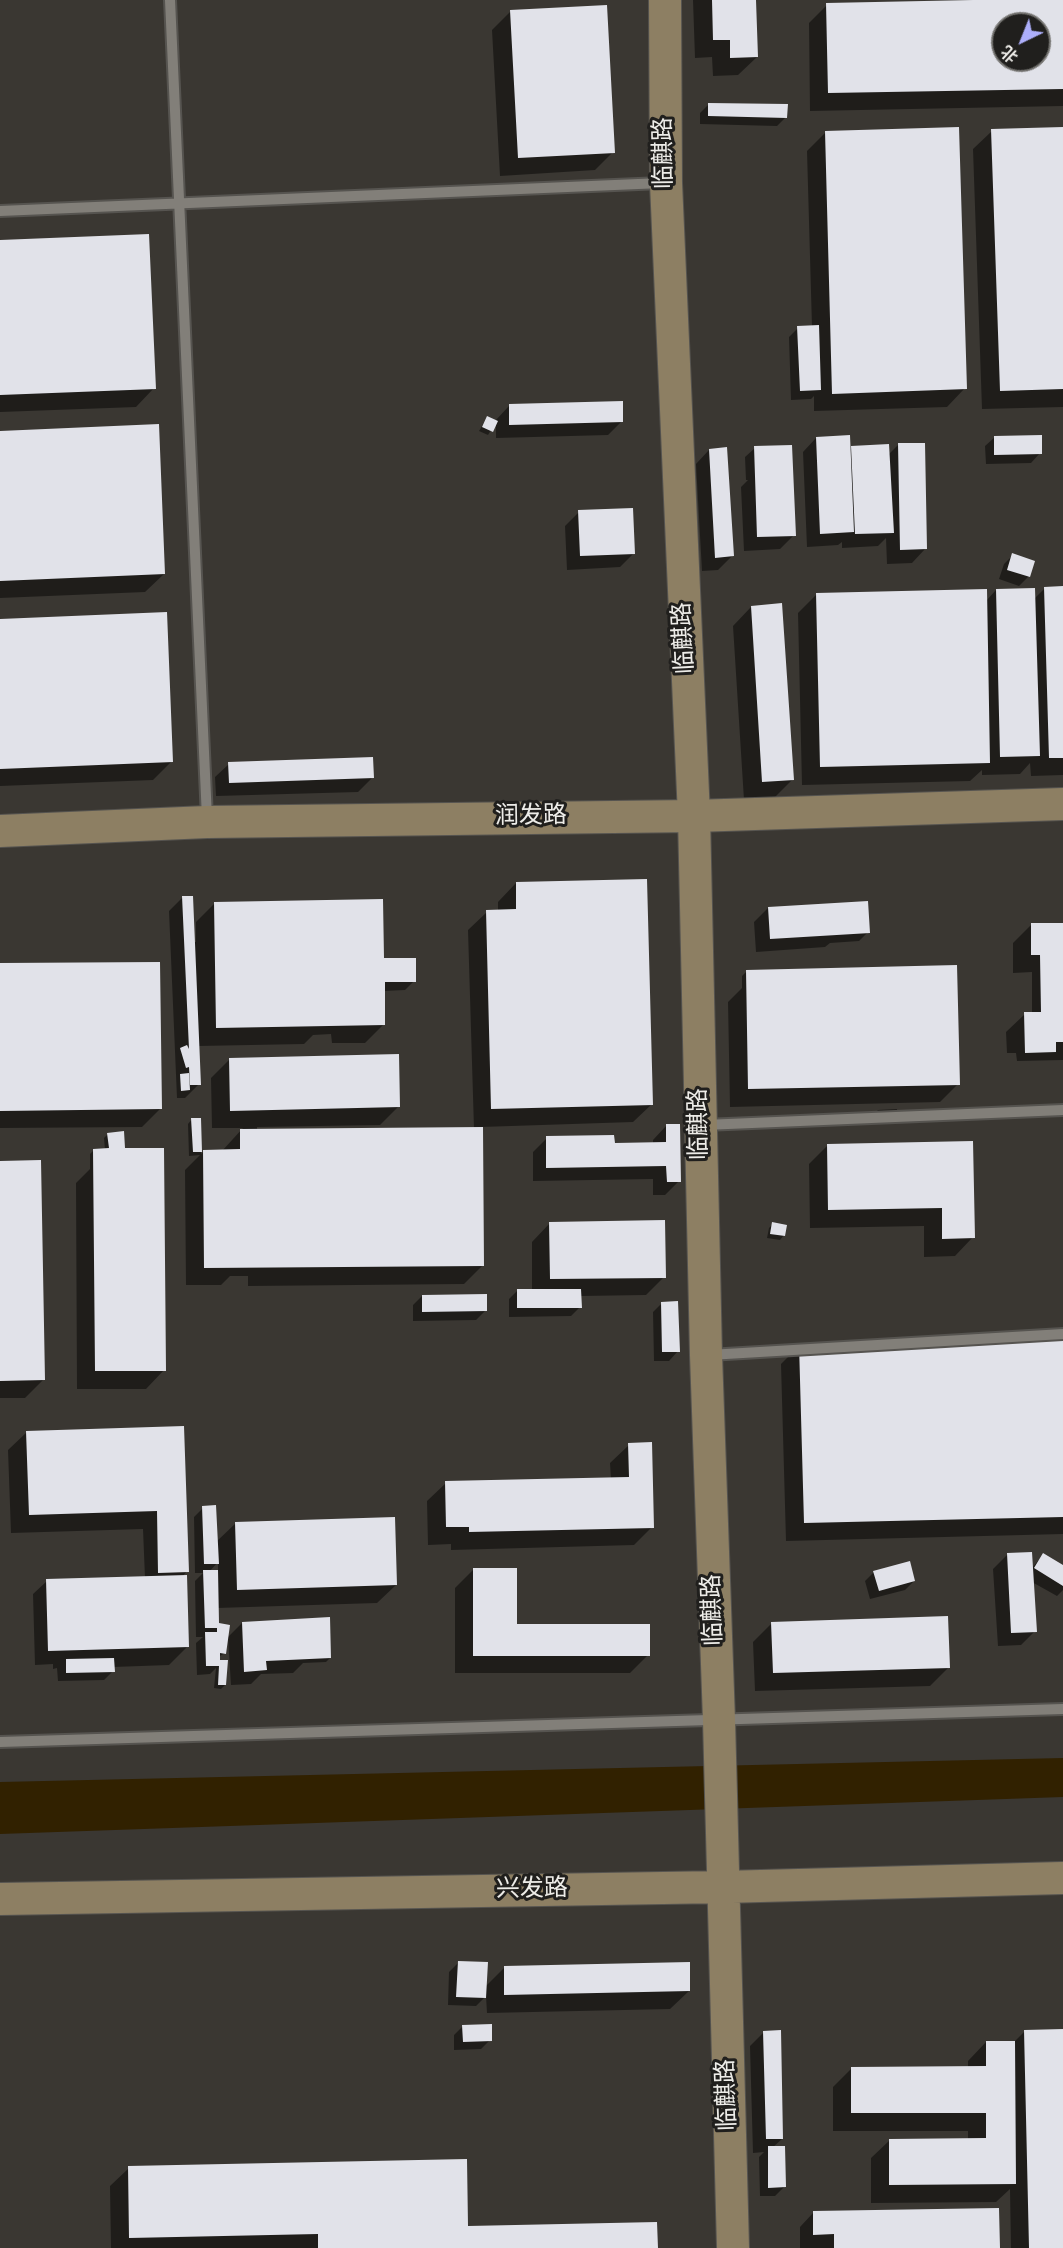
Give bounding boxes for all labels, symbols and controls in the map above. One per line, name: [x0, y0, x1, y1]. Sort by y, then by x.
north arrow: [991, 12, 1051, 72]
text: 北: [996, 39, 1024, 68]
street label: 临麒路: [651, 117, 681, 189]
street label: 临麒路: [670, 601, 702, 675]
street label: 润发路: [495, 803, 567, 833]
street label: 临麒路: [686, 1088, 716, 1160]
street label: 临麒路: [699, 1574, 731, 1646]
street label: 兴发路: [496, 1876, 568, 1906]
street label: 临麒路: [713, 2059, 745, 2131]

